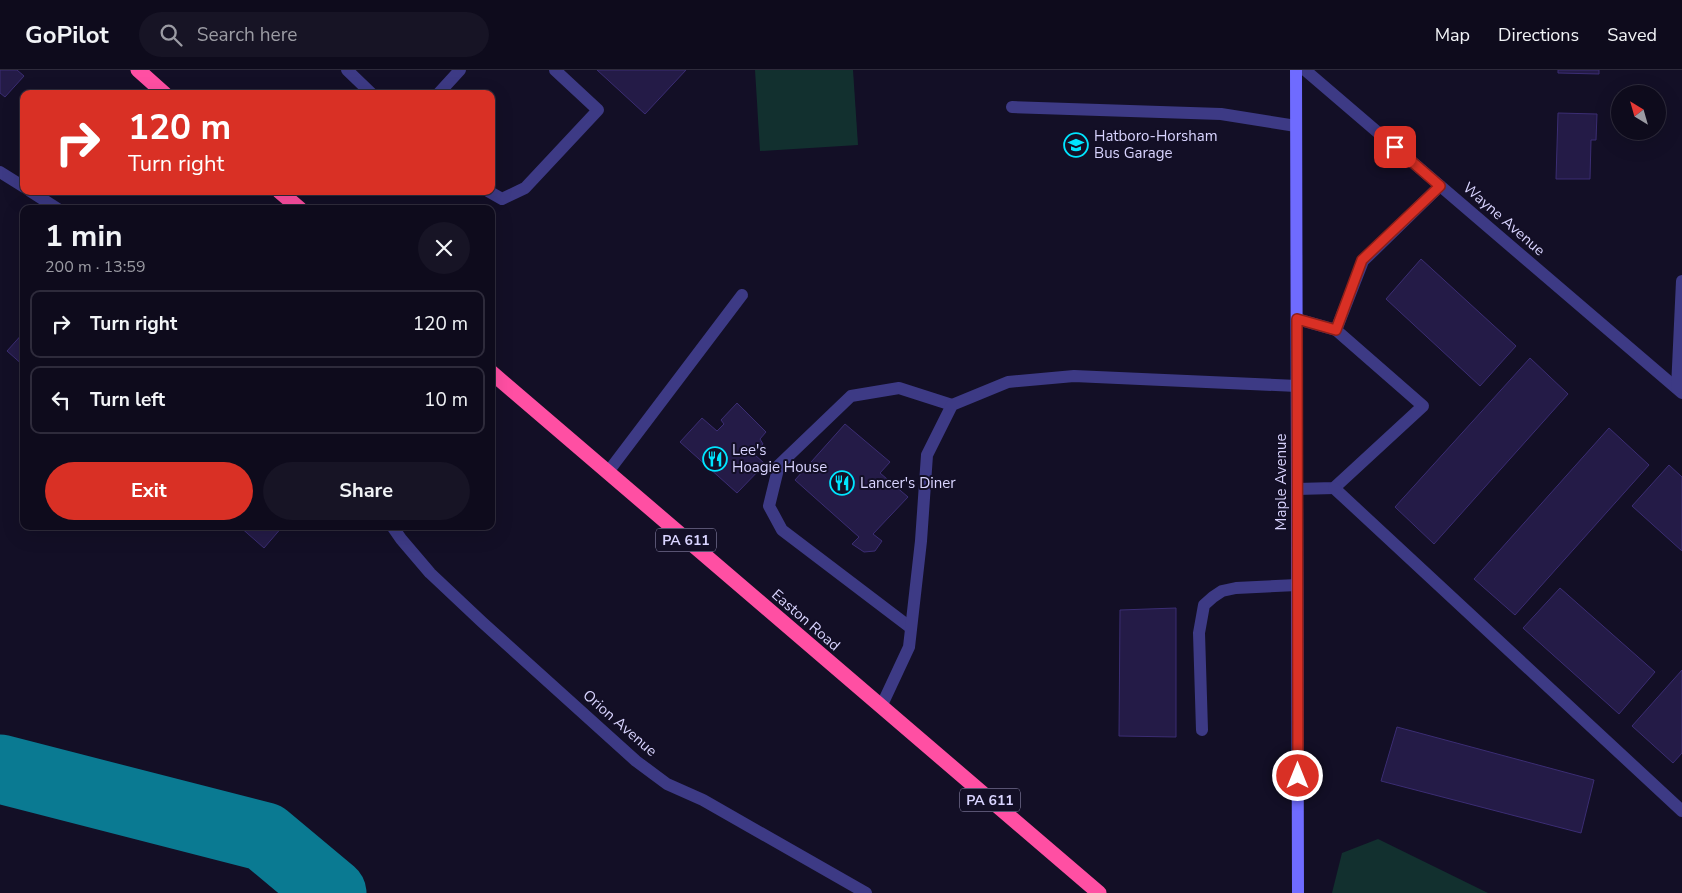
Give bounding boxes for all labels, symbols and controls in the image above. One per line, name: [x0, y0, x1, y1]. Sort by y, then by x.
search box: [139, 12, 489, 57]
text: GoPilot: [25, 19, 109, 51]
icon: search: [157, 21, 185, 49]
text: Search here: [197, 22, 297, 48]
text: Map: [1435, 23, 1470, 47]
text: Directions: [1498, 23, 1579, 47]
text: Saved: [1607, 23, 1657, 47]
north arrow: [1611, 85, 1666, 140]
map controls: [1611, 85, 1666, 140]
text: 120 m: [128, 104, 231, 151]
icon: right: [45, 110, 110, 175]
place label: Hatboro-Horsham Bus Garage: [1094, 126, 1217, 163]
pin: [1374, 126, 1416, 168]
school or university icon: Hatboro-Horsham Bus Garage: [1063, 132, 1089, 158]
icon: arrive: [1381, 133, 1409, 161]
text: Turn right: [128, 149, 224, 179]
street label: Wayne Avenue: [1459, 178, 1549, 260]
text: 1 min: [45, 216, 123, 257]
button: close: [418, 222, 470, 274]
text: 200 m · 13:59: [45, 256, 146, 278]
icon: right: [47, 310, 75, 338]
text: Turn right: [90, 311, 177, 337]
text: 120 m: [413, 311, 468, 337]
icon: left: [47, 386, 75, 414]
text: Turn left: [90, 387, 165, 413]
text: 10 m: [424, 387, 468, 413]
street label: Maple Avenue: [1271, 434, 1291, 530]
place label: Lee's Hoagie House: [732, 440, 827, 477]
restaurant icon: Lee's Hoagie House: [702, 446, 728, 472]
button: Exit: [45, 462, 253, 520]
button: Share: [263, 462, 470, 520]
restaurant icon: Lancer's Diner: [829, 470, 855, 496]
place label: Lancer's Diner: [860, 473, 956, 493]
road number: PA 611: [656, 528, 716, 552]
street label: Easton Road: [768, 585, 844, 655]
street label: Orion Avenue: [579, 685, 661, 761]
position arrow: [1271, 749, 1323, 801]
road number: PA 611: [960, 788, 1020, 812]

